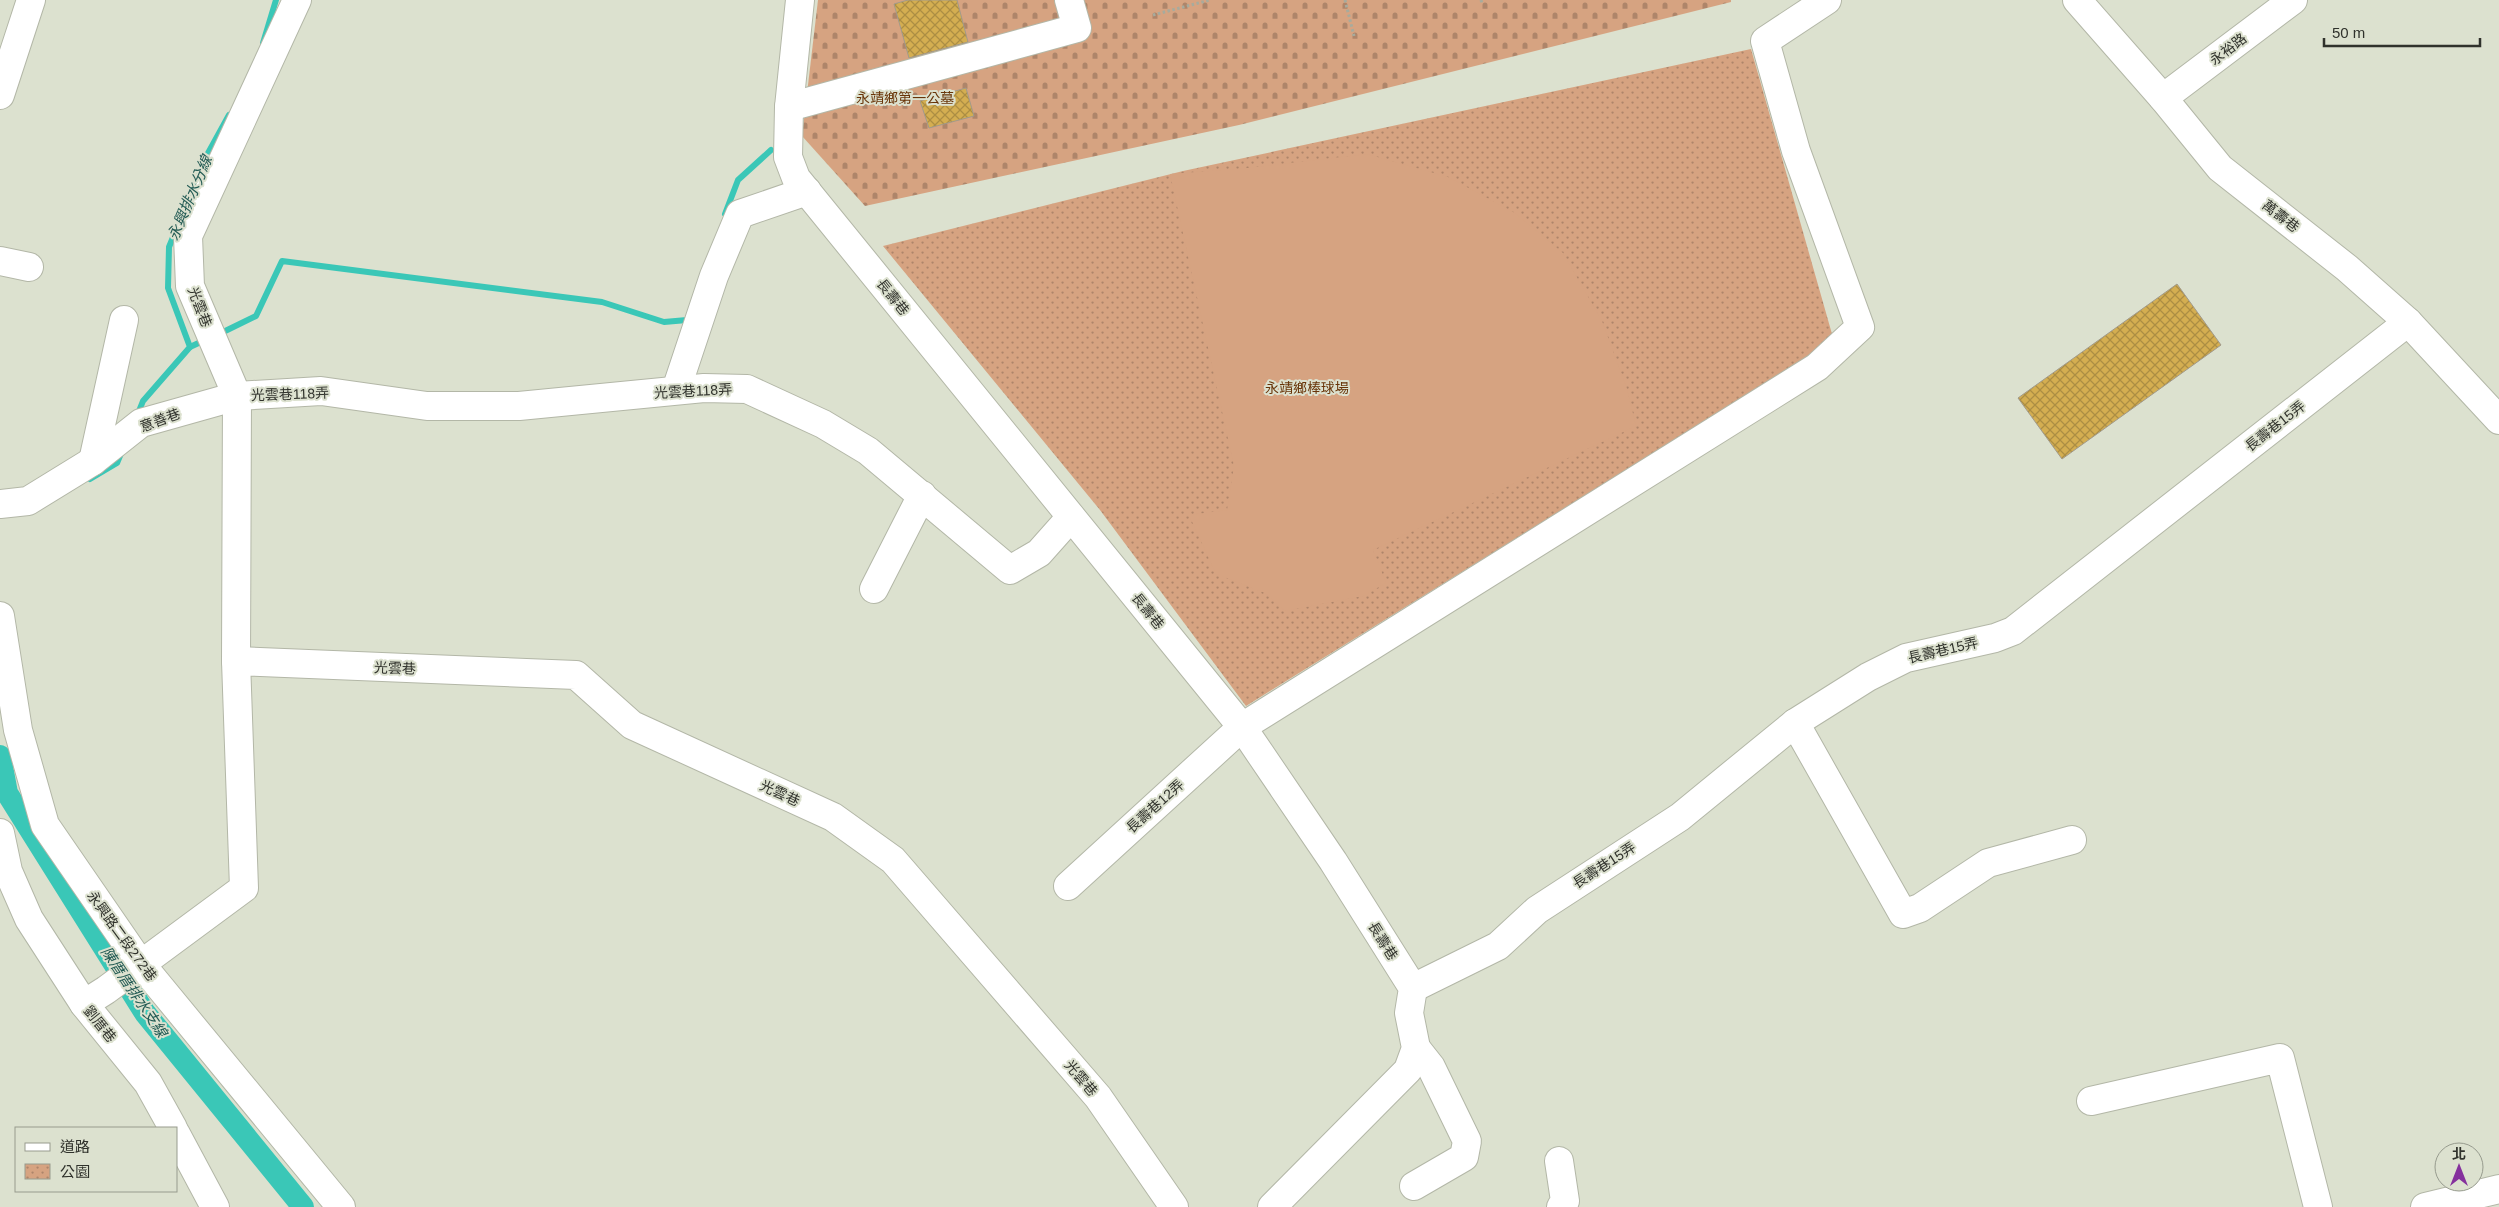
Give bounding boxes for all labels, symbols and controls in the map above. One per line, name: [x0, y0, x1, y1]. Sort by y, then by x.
scale bar: [2324, 15, 2480, 47]
text: 50 m: [2332, 24, 2365, 41]
street label: 永裕路: [2206, 30, 2250, 68]
park label: 永靖鄉第一公墓: [856, 90, 954, 106]
water label: 永興排水分線: [164, 151, 216, 243]
street label: 萬壽巷: [2260, 197, 2302, 235]
street label: 長壽巷: [874, 276, 912, 318]
street label: 光雲巷: [185, 285, 215, 329]
park label: 永靖鄉棒球場: [1265, 380, 1349, 396]
street label: 光雲巷118弄: [653, 381, 733, 401]
street label: 光雲巷118弄: [251, 385, 329, 403]
street label: 長壽巷15弄: [2242, 398, 2308, 454]
street label: 意善巷: [138, 405, 182, 435]
street label: 長壽巷: [1129, 590, 1167, 632]
street label: 長壽巷15弄: [1906, 634, 1980, 666]
street label: 光雲巷: [374, 659, 416, 677]
street label: 長壽巷12弄: [1123, 776, 1187, 836]
street label: 光雲巷: [758, 777, 802, 809]
street label: 長壽巷15弄: [1570, 839, 1638, 891]
street label: 永興路二段272巷: [84, 888, 160, 984]
street label: 長壽巷: [1365, 919, 1401, 963]
water label: 陳厝厝排水支線: [98, 943, 172, 1042]
street label: 劉厝巷: [81, 1003, 119, 1045]
street label: 光雲巷: [1061, 1057, 1101, 1099]
legend: [15, 1127, 178, 1192]
text: 道路: [60, 1138, 90, 1155]
north arrow: [2434, 1142, 2484, 1192]
text: 北: [2452, 1146, 2466, 1162]
text: 公園: [60, 1163, 90, 1180]

